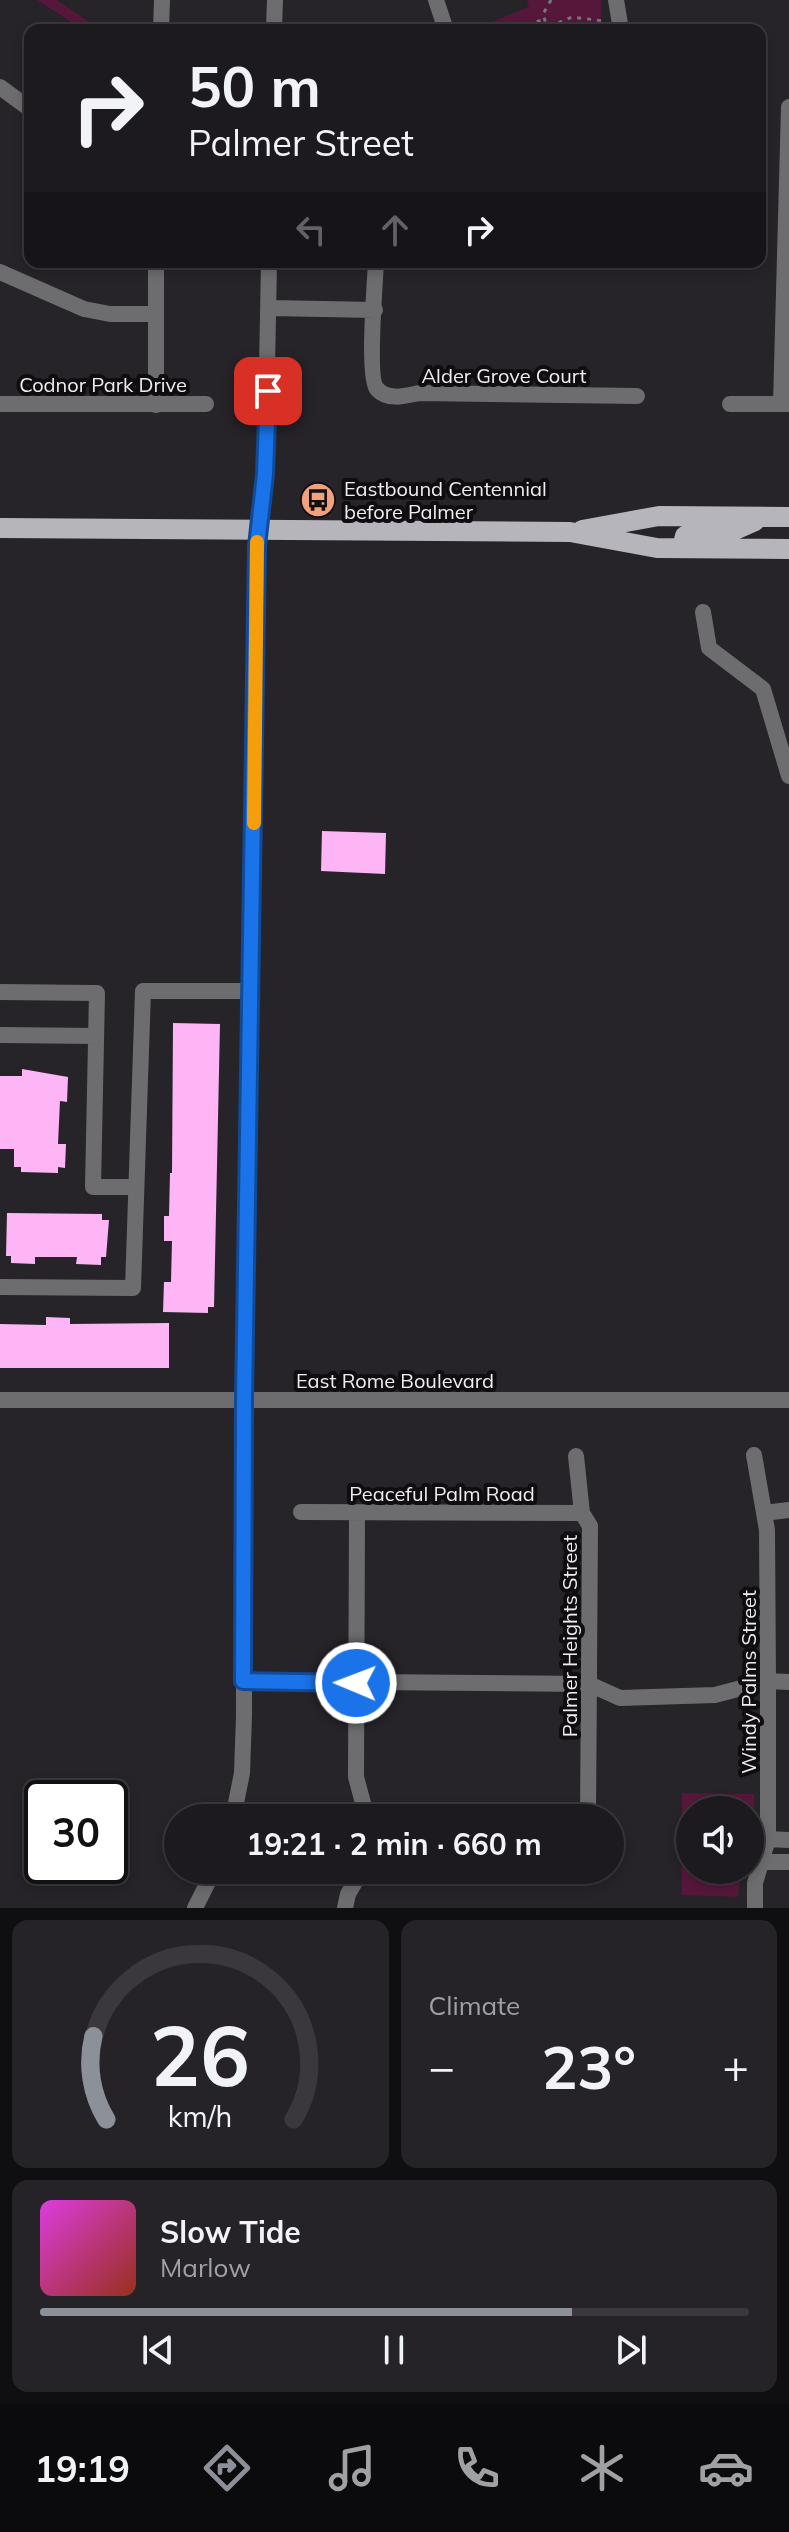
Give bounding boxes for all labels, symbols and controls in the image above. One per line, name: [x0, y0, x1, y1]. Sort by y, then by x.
text: 50 m: [188, 51, 321, 121]
icon: right: [56, 56, 160, 160]
text: Palmer Street: [188, 120, 414, 165]
icon: left: [289, 208, 333, 252]
icon: ahead: [373, 208, 417, 252]
icon: right: [457, 208, 501, 252]
pin: [234, 357, 302, 425]
street label: Alder Grove Court: [421, 363, 587, 388]
icon: arrive: [246, 369, 290, 413]
street label: Codnor Park Drive: [19, 372, 187, 397]
place label: Eastbound Centennial before Palmer: [344, 476, 547, 524]
bus stop icon: Eastbound Centennial before Palmer: [299, 481, 337, 519]
street label: East Rome Boulevard: [296, 1368, 494, 1393]
street label: Peaceful Palm Road: [349, 1481, 535, 1506]
street label: Palmer Heights Street: [557, 1535, 582, 1737]
street label: Windy Palms Street: [736, 1590, 761, 1774]
position arrow: [314, 1641, 398, 1725]
speed limit sign: 30: [24, 1780, 128, 1884]
map controls: [676, 1796, 764, 1884]
button: sound: [676, 1796, 764, 1884]
text: 19:21 · 2 min · 660 m: [246, 1825, 542, 1863]
text: Climate: [429, 1989, 520, 2022]
text: 26: [150, 2002, 250, 2107]
text: 23°: [541, 2029, 636, 2104]
text: −: [429, 2039, 455, 2094]
text: +: [723, 2039, 749, 2094]
text: km/h: [168, 2098, 233, 2134]
text: Slow Tide: [160, 2213, 301, 2251]
text: Marlow: [160, 2251, 251, 2284]
icon: previous: [136, 2328, 180, 2372]
icon: pause: [372, 2328, 416, 2372]
icon: next: [609, 2328, 653, 2372]
icon: directions: [199, 2440, 255, 2496]
icon: music: [324, 2440, 380, 2496]
icon: phone: [449, 2440, 505, 2496]
icon: climate: [574, 2440, 630, 2496]
icon: car: [698, 2440, 754, 2496]
text: 19:19: [34, 2446, 130, 2491]

